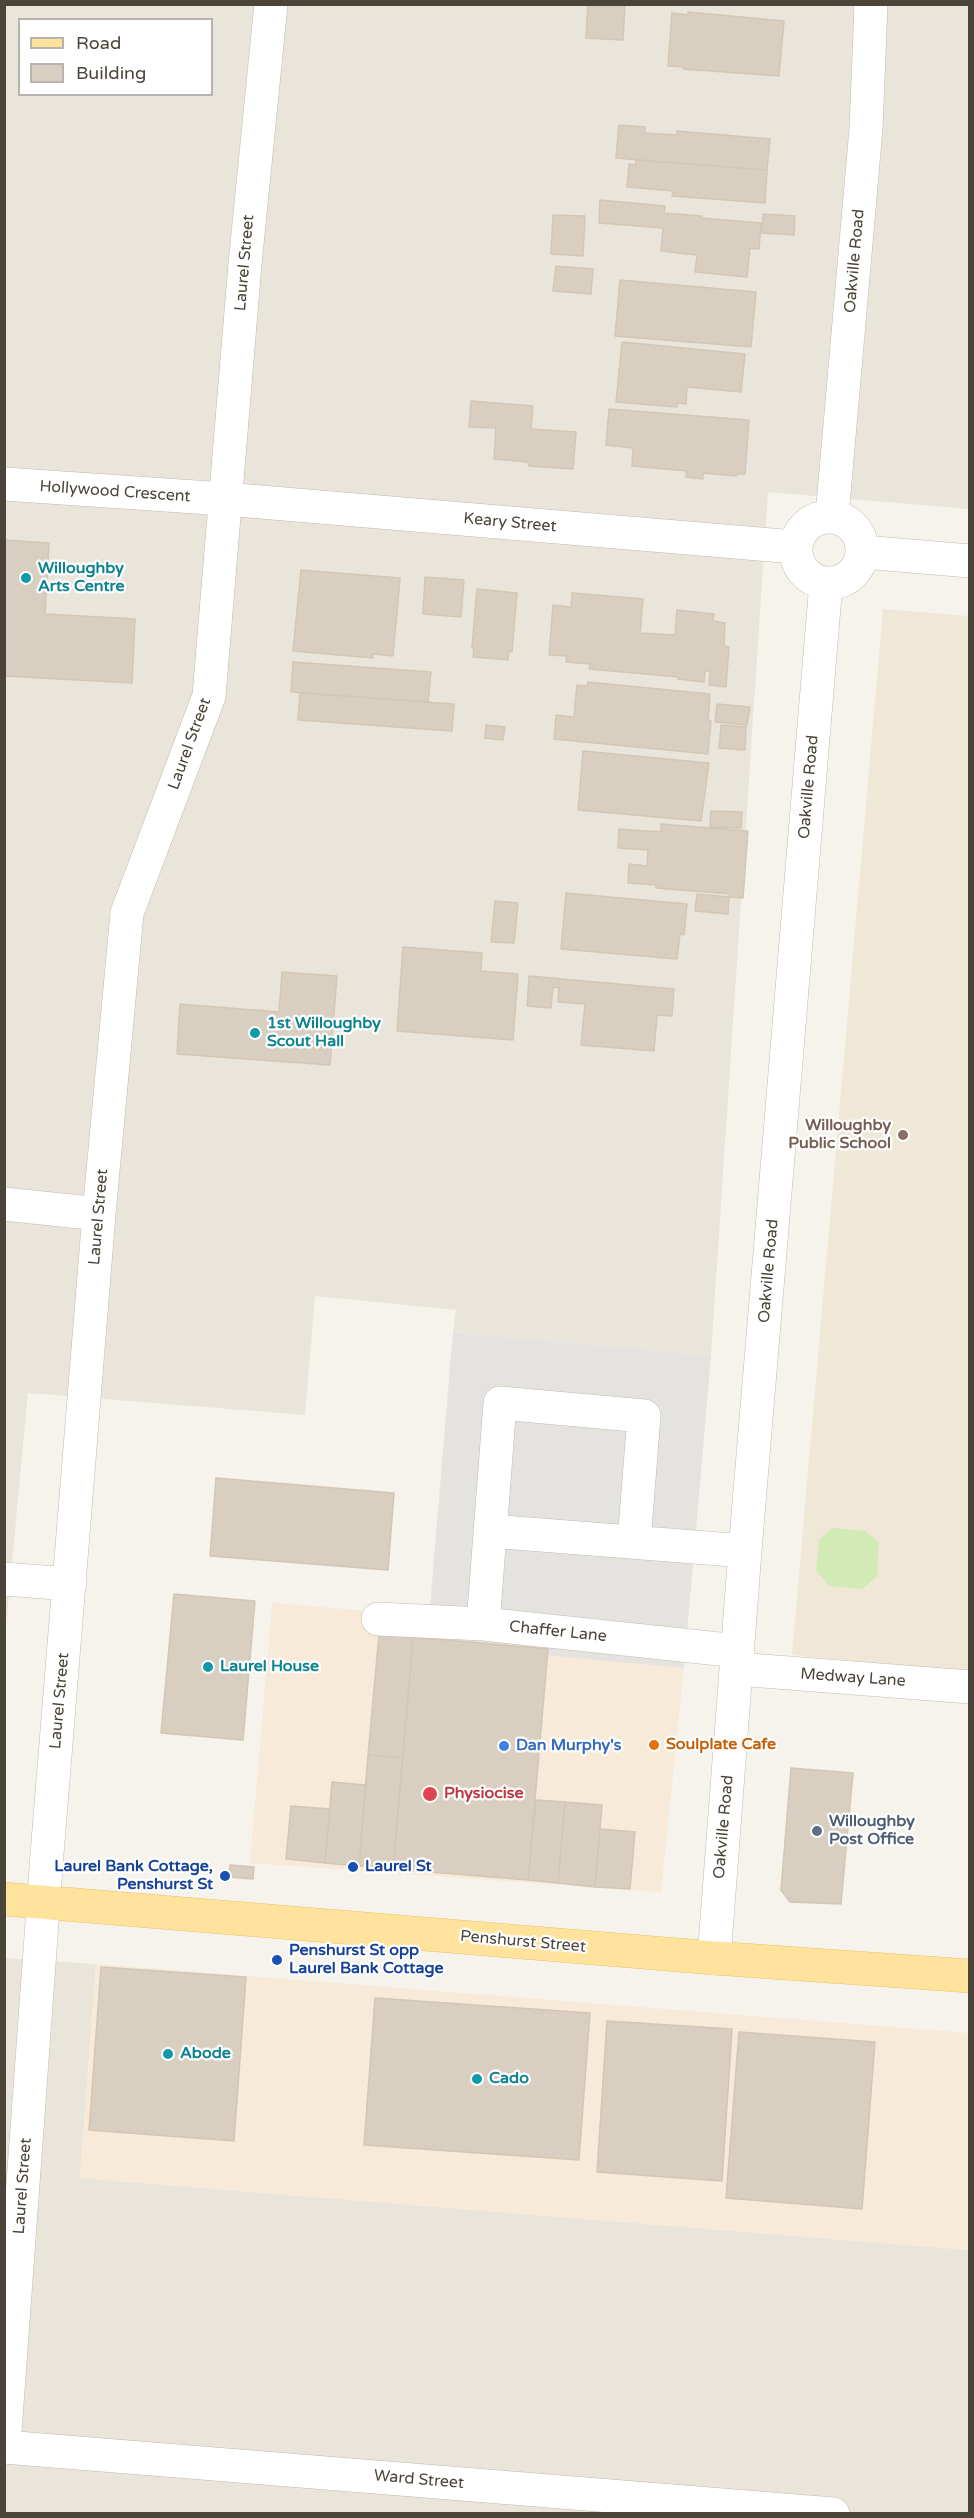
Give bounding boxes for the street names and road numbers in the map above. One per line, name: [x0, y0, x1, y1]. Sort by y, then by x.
street label: Oakville Road: [841, 208, 869, 314]
street label: Laurel Street: [231, 214, 259, 312]
street label: Hollywood Crescent: [39, 477, 191, 507]
street label: Keary Street: [463, 509, 557, 537]
street label: Laurel Street: [164, 695, 216, 793]
street label: Oakville Road: [795, 734, 823, 840]
street label: Laurel Street: [85, 1168, 113, 1266]
street label: Oakville Road: [755, 1218, 783, 1324]
street label: Chaffer Lane: [508, 1617, 608, 1647]
street label: Laurel Street: [46, 1652, 74, 1750]
street label: Medway Lane: [800, 1665, 906, 1691]
street label: Oakville Road: [710, 1774, 738, 1880]
street label: Penshurst Street: [459, 1927, 587, 1957]
street label: Laurel Street: [10, 2137, 36, 2235]
street label: Ward Street: [373, 2466, 465, 2494]

